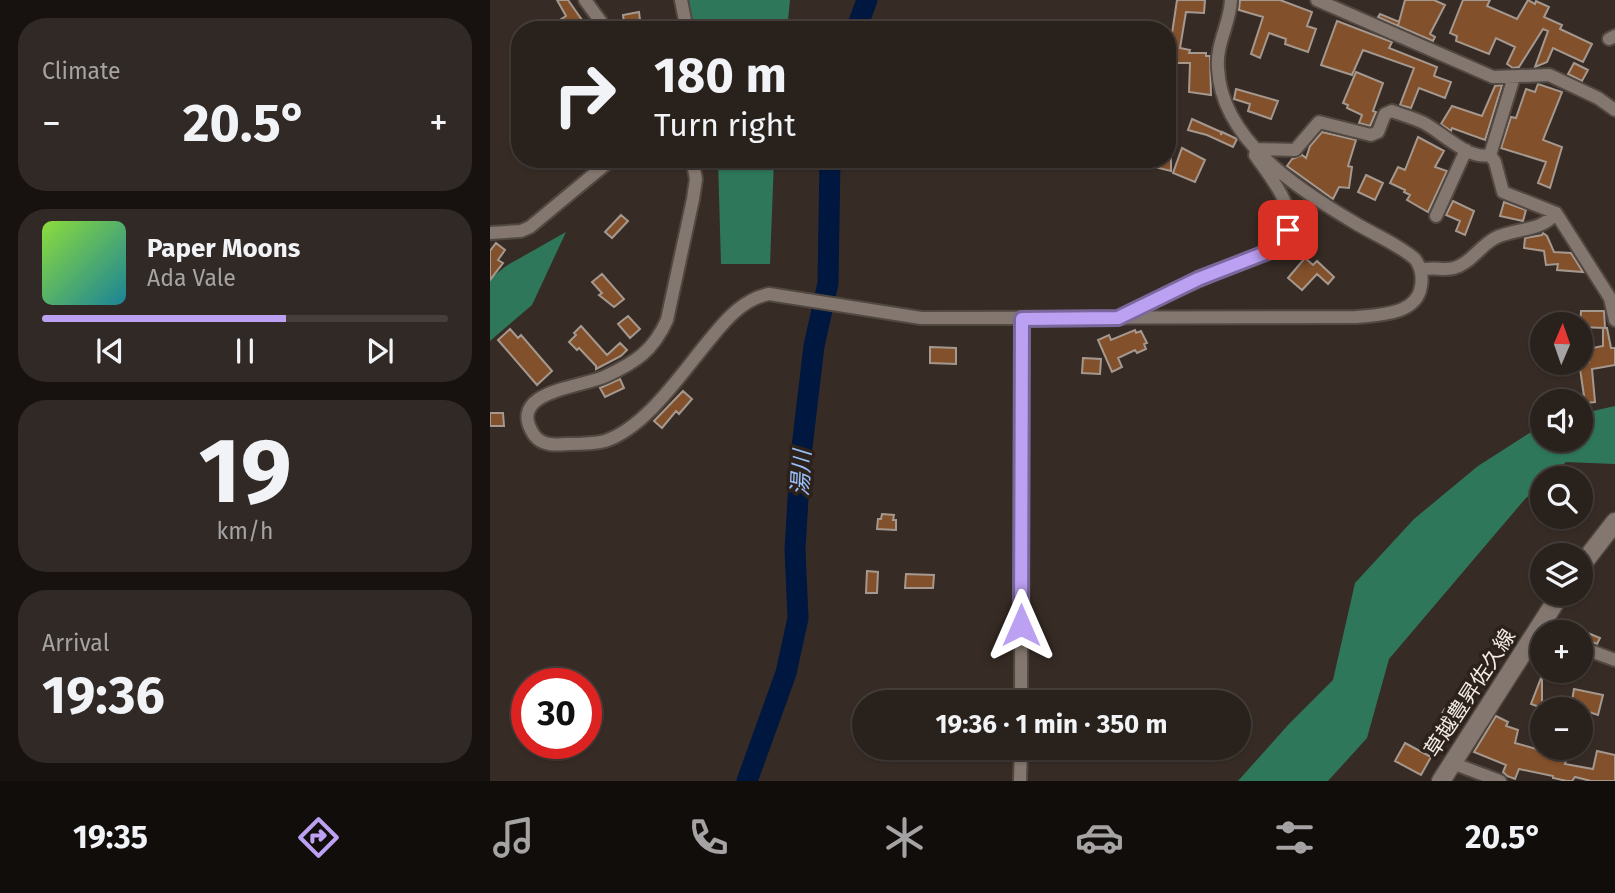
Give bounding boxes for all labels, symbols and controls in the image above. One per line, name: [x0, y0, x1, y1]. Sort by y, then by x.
text: 180 m: [654, 46, 787, 105]
icon: right: [539, 49, 630, 140]
text: Climate: [42, 57, 121, 85]
text: 20.5°: [183, 92, 307, 155]
text: −: [42, 100, 61, 146]
text: +: [429, 100, 448, 146]
text: Turn right: [654, 106, 796, 144]
pin: [1258, 200, 1318, 260]
icon: arrive: [1269, 211, 1307, 249]
text: Paper Moons: [147, 233, 300, 264]
text: Ada Vale: [147, 264, 236, 292]
north arrow: [1530, 312, 1592, 374]
map controls: [1530, 312, 1593, 760]
icon: previous: [91, 332, 129, 370]
icon: pause: [226, 332, 264, 370]
icon: next: [361, 332, 399, 370]
button: sound: [1530, 389, 1593, 452]
text: 19: [198, 417, 292, 526]
water label: 湯川: [786, 446, 816, 497]
button: search: [1530, 466, 1593, 529]
text: km/h: [217, 517, 273, 545]
button: layers: [1530, 543, 1593, 606]
position arrow: [984, 588, 1058, 662]
button: +: [1530, 620, 1593, 683]
street label: 草越豊昇佐久線: [1419, 624, 1521, 762]
text: Arrival: [42, 629, 109, 657]
text: 19:36: [42, 664, 165, 727]
speed limit sign: 30: [511, 668, 602, 759]
button: −: [1530, 697, 1593, 760]
text: 19:36 · 1 min · 350 m: [936, 709, 1167, 740]
icon: directions: [294, 813, 343, 862]
icon: music: [489, 813, 538, 862]
icon: phone: [684, 813, 733, 862]
icon: climate: [880, 813, 929, 862]
icon: car: [1075, 813, 1124, 862]
icon: filters: [1270, 813, 1319, 862]
text: 19:35: [73, 818, 148, 856]
text: 20.5°: [1465, 818, 1542, 856]

